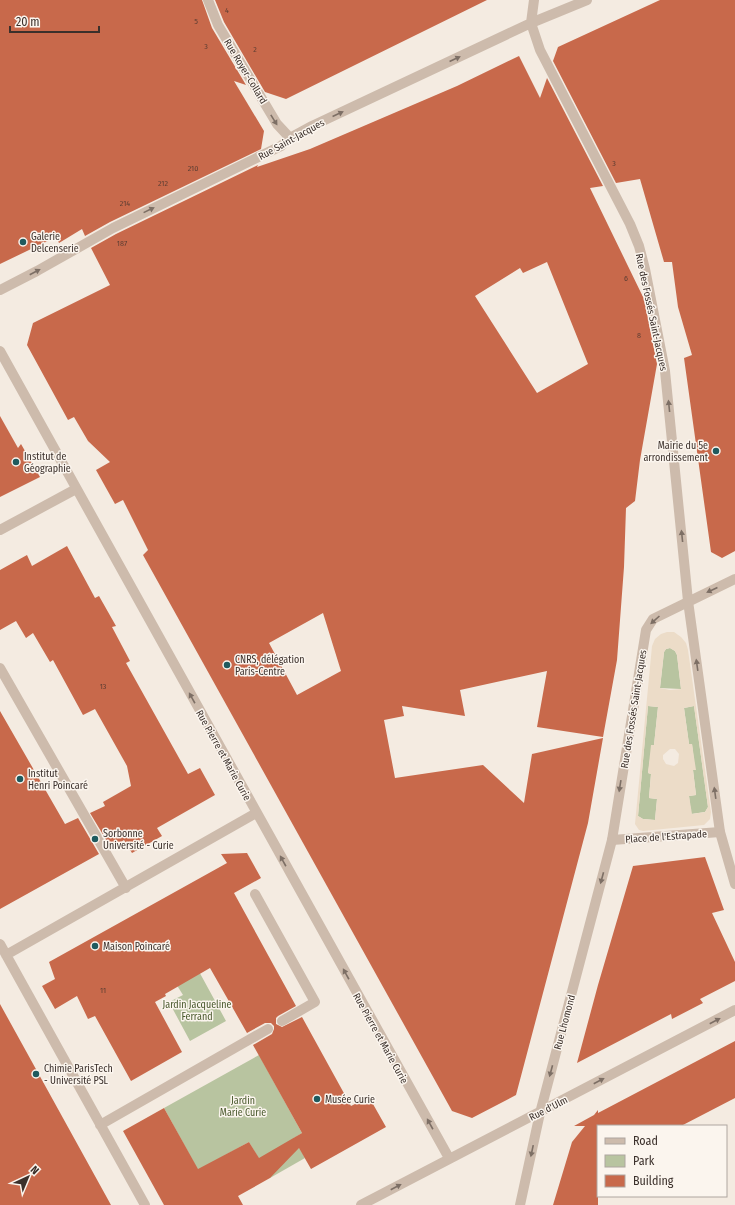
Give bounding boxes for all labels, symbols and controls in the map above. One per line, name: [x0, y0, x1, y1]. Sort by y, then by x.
house number: 4: [225, 6, 229, 15]
scale bar: [10, 8, 99, 34]
text: 20 m: [16, 15, 40, 29]
house number: 5: [194, 17, 198, 26]
street label: Rue Royer-Collard: [221, 37, 269, 106]
house number: 3: [204, 42, 208, 51]
house number: 2: [253, 45, 257, 54]
one-way arrow: [450, 56, 461, 62]
one-way arrow: [332, 111, 343, 117]
one-way arrow: [271, 114, 278, 125]
street label: Rue Saint-Jacques: [256, 117, 327, 163]
house number: 3: [612, 159, 616, 168]
house number: 210: [188, 164, 198, 173]
house number: 212: [158, 179, 168, 188]
house number: 214: [120, 199, 130, 208]
one-way arrow: [143, 207, 155, 214]
place label: Galerie Delcenserie: [31, 231, 79, 255]
marker: Galerie Delcenserie: [18, 237, 28, 247]
house number: 187: [117, 239, 128, 248]
street label: Rue des Fossés Saint-Jacques: [633, 252, 669, 372]
one-way arrow: [29, 269, 41, 276]
house number: 6: [624, 274, 628, 283]
house number: 8: [637, 331, 641, 340]
one-way arrow: [665, 400, 672, 412]
place label: Mairie du 5e arrondissement: [643, 440, 709, 464]
marker: Mairie du 5e arrondissement: [711, 446, 721, 456]
place label: Institut de Géographie: [24, 451, 71, 475]
marker: Institut de Géographie: [11, 457, 21, 467]
one-way arrow: [678, 530, 685, 542]
one-way arrow: [706, 587, 717, 593]
one-way arrow: [650, 616, 660, 625]
street label: Rue des Fossés Saint-Jacques: [619, 649, 649, 769]
place label: CNRS, délégation Paris-Centre: [235, 654, 305, 678]
one-way arrow: [694, 659, 700, 671]
marker: CNRS, délégation Paris-Centre: [222, 660, 232, 670]
house number: 13: [100, 682, 107, 691]
one-way arrow: [189, 692, 196, 704]
street label: Rue Pierre et Marie Curie: [193, 708, 253, 803]
place label: Institut Henri Poincaré: [28, 768, 88, 792]
marker: Institut Henri Poincaré: [15, 774, 25, 784]
one-way arrow: [617, 780, 623, 793]
one-way arrow: [712, 787, 718, 800]
place label: Sorbonne Université - Curie: [103, 828, 174, 852]
street label: Place de l'Estrapade: [625, 828, 707, 846]
marker: Sorbonne Université - Curie: [90, 834, 100, 844]
one-way arrow: [279, 855, 286, 866]
one-way arrow: [598, 872, 604, 884]
marker: Maison Poincaré: [90, 941, 100, 951]
place label: Maison Poincaré: [103, 941, 170, 953]
one-way arrow: [343, 968, 349, 980]
house number: 11: [100, 986, 106, 995]
street label: Rue Pierre et Marie Curie: [350, 991, 410, 1086]
street label: Rue Lhomond: [552, 993, 578, 1051]
park label: Jardin Jacqueline Ferrand: [163, 999, 232, 1023]
one-way arrow: [709, 1018, 720, 1024]
place label: Chimie ParisTech - Université PSL: [44, 1063, 113, 1087]
one-way arrow: [548, 1066, 554, 1078]
marker: Chimie ParisTech - Université PSL: [31, 1069, 41, 1079]
one-way arrow: [594, 1078, 605, 1085]
marker: Musée Curie: [312, 1094, 322, 1104]
place label: Musée Curie: [325, 1094, 375, 1106]
street label: Rue d'Ulm: [527, 1094, 570, 1124]
park label: Jardin Marie Curie: [220, 1095, 266, 1119]
one-way arrow: [426, 1119, 433, 1130]
legend: [597, 1125, 727, 1197]
text: Road: [633, 1134, 658, 1148]
one-way arrow: [528, 1144, 534, 1157]
text: Park: [633, 1154, 655, 1168]
north arrow: [8, 1157, 48, 1197]
text: N: [28, 1163, 41, 1177]
text: Building: [633, 1174, 674, 1188]
one-way arrow: [390, 1183, 402, 1190]

